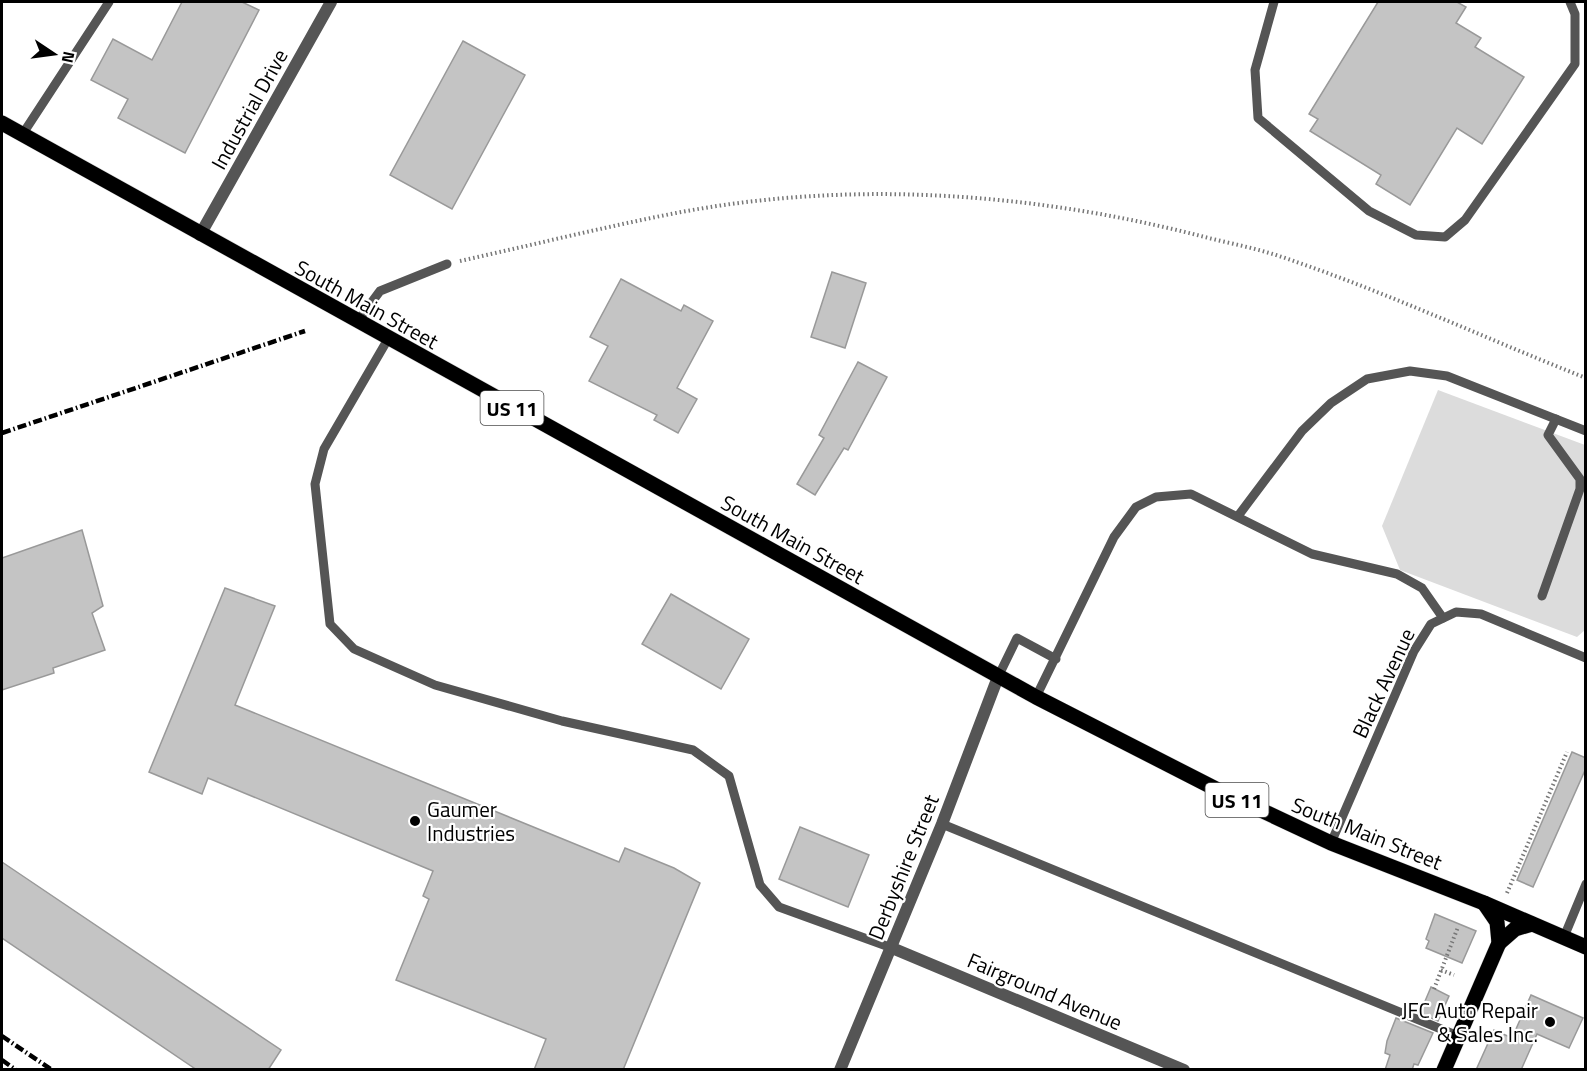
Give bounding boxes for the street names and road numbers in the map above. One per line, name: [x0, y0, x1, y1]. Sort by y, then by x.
street label: Industrial Drive: [203, 43, 295, 175]
street label: South Main Street: [289, 251, 445, 357]
road number: US 11: [480, 391, 544, 425]
street label: South Main Street: [715, 486, 871, 592]
street label: Black Avenue: [1344, 623, 1422, 743]
road number: US 11: [1206, 783, 1268, 817]
street label: South Main Street: [1287, 788, 1448, 878]
street label: Derbyshire Street: [859, 789, 947, 945]
street label: Fairground Avenue: [963, 944, 1127, 1038]

